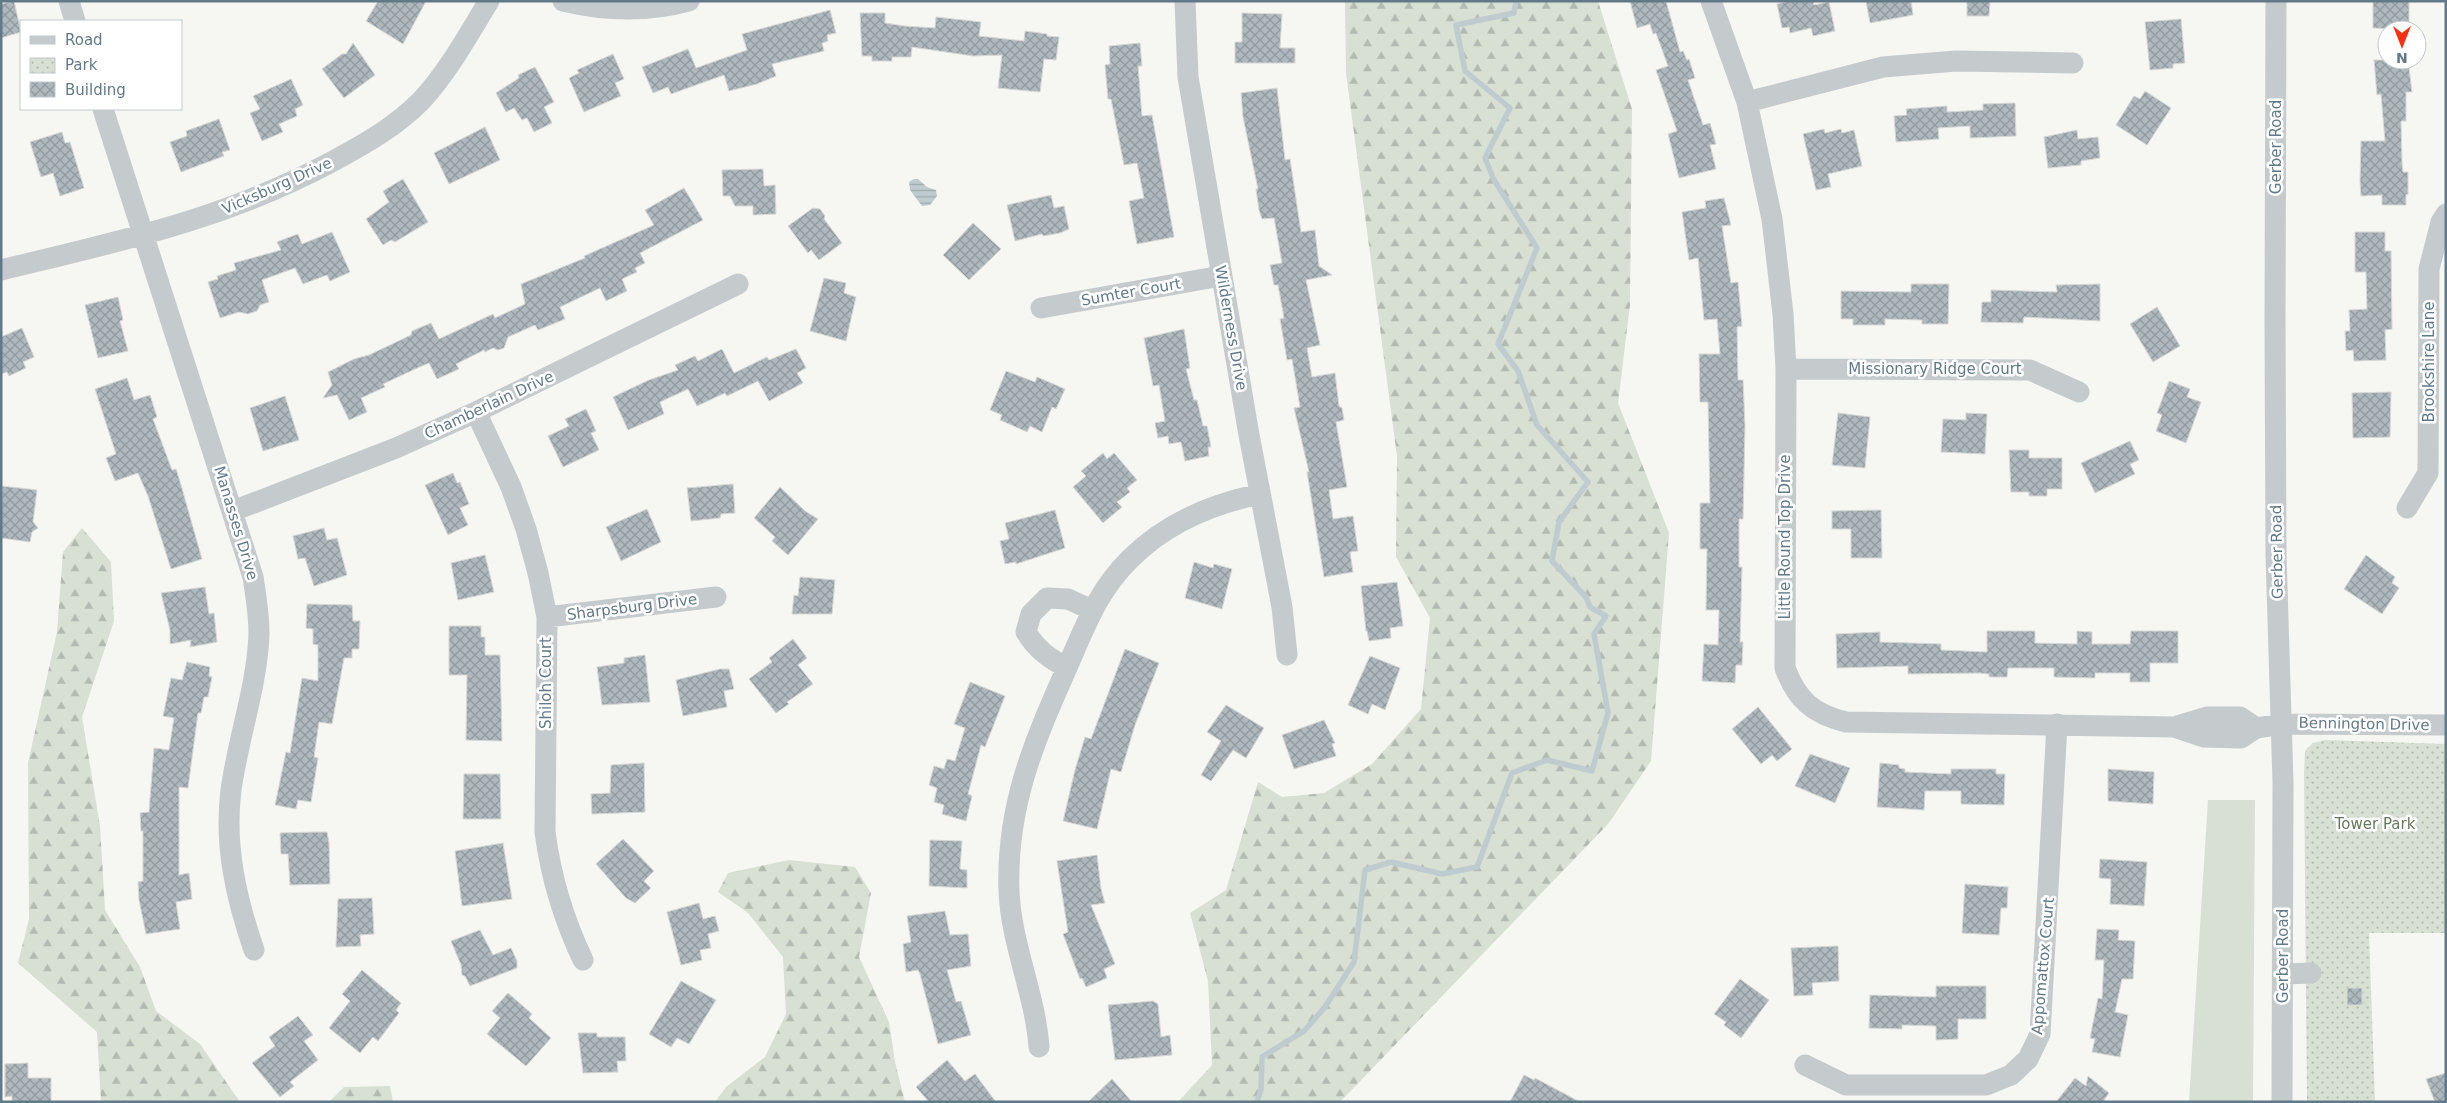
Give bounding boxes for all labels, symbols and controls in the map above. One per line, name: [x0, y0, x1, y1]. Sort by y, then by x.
legend: [20, 20, 182, 110]
north arrow: [2377, 20, 2427, 70]
text: Road: [65, 31, 103, 49]
text: N: [2396, 50, 2408, 66]
text: Park: [65, 56, 98, 74]
text: Building: [65, 81, 126, 99]
street label: Gerber Road: [2267, 100, 2285, 194]
street label: Vicksburg Drive: [219, 154, 335, 218]
street label: Wilderness Drive: [1211, 264, 1251, 392]
street label: Sumter Court: [1080, 274, 1182, 310]
street label: Brookshire Lane: [2420, 302, 2438, 422]
street label: Missionary Ridge Court: [1848, 360, 2022, 378]
street label: Chamberlain Drive: [422, 367, 556, 443]
street label: Little Round Top Drive: [1776, 455, 1794, 619]
street label: Manasses Drive: [210, 464, 262, 582]
street label: Gerber Road: [2267, 505, 2287, 599]
street label: Sharpsburg Drive: [566, 590, 698, 624]
street label: Shiloh Court: [537, 637, 555, 729]
street label: Bennington Drive: [2298, 714, 2430, 734]
park label: Tower Park: [2334, 815, 2416, 833]
street label: Appomattox Court: [2028, 897, 2058, 1035]
street label: Gerber Road: [2274, 909, 2292, 1003]

